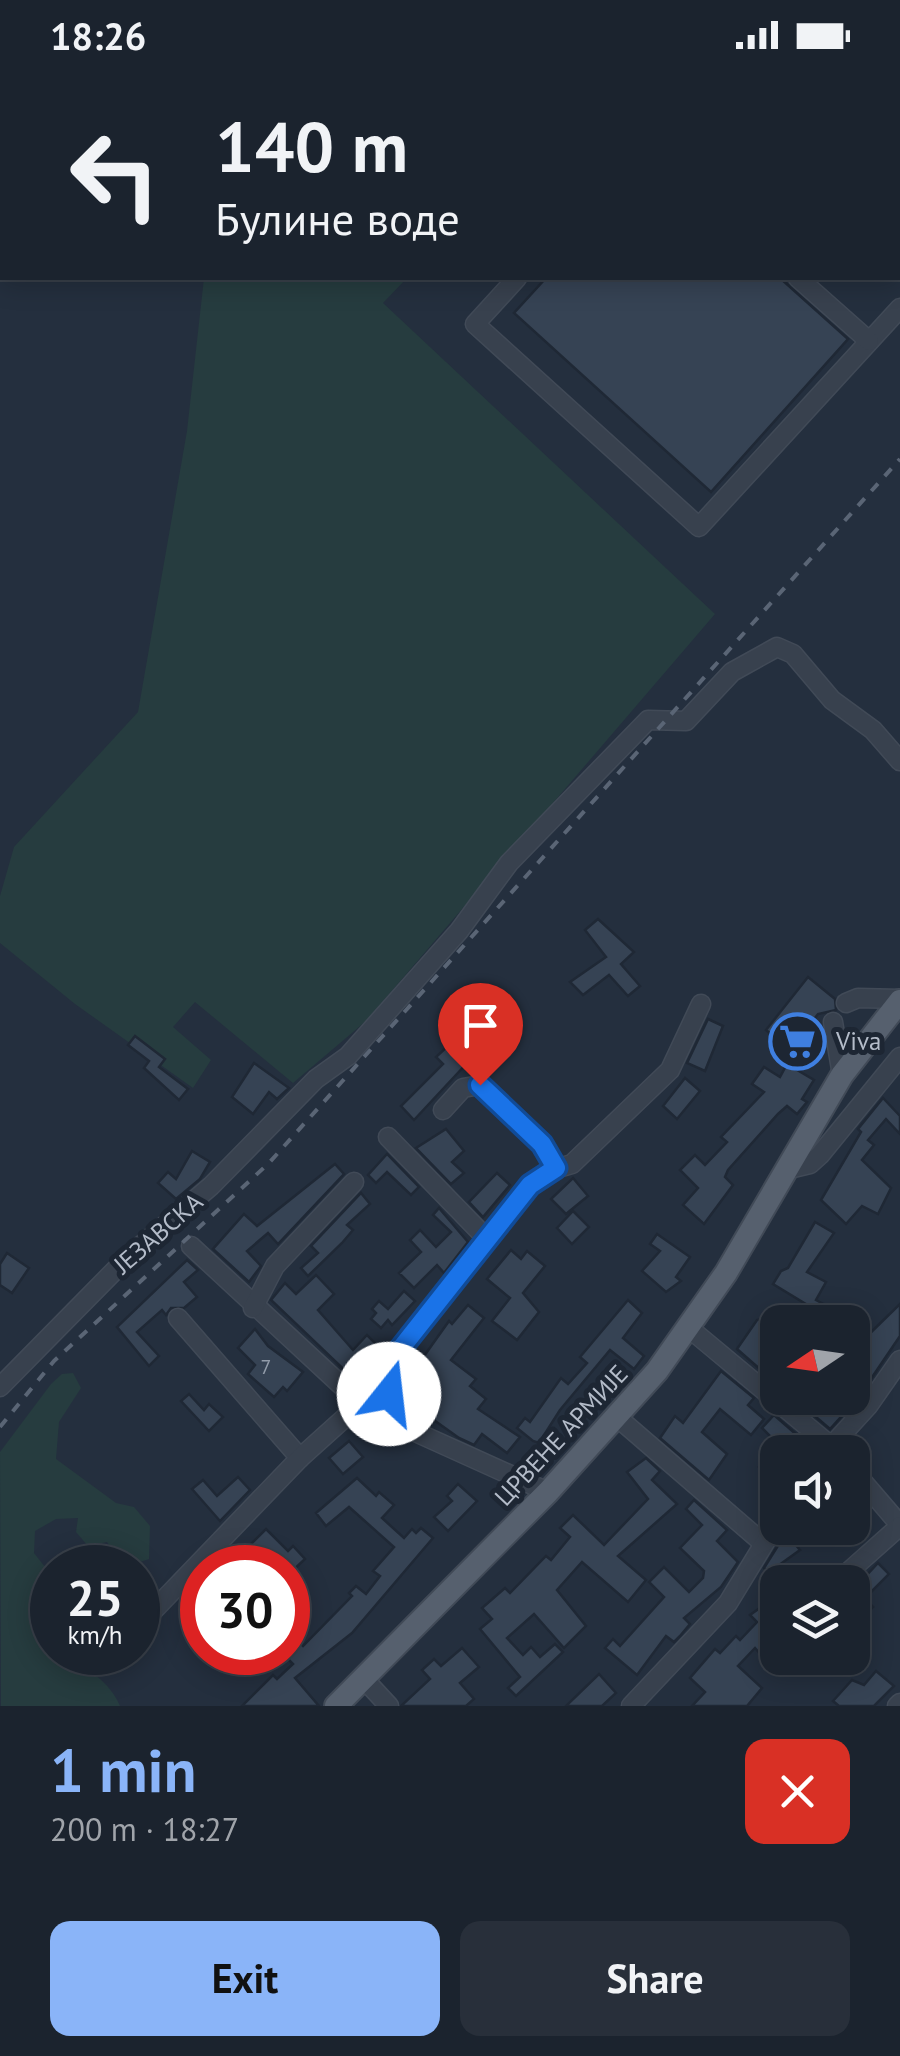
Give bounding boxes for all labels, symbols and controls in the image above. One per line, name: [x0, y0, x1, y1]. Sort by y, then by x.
text: 18:26: [50, 11, 146, 60]
text: 140 m: [215, 101, 408, 191]
icon: left: [50, 110, 180, 240]
text: Булине воде: [215, 189, 460, 247]
pin: [438, 983, 523, 1086]
icon: arrive: [453, 998, 508, 1053]
supermarket icon: Viva: [767, 1011, 827, 1071]
place label: Viva: [835, 1025, 881, 1057]
street label: ЈЕЗАВСКА: [106, 1185, 209, 1281]
north arrow: [760, 1305, 870, 1415]
map controls: [760, 1305, 870, 1675]
position arrow: [337, 1342, 441, 1446]
house number: 7: [261, 1354, 271, 1380]
street label: ЦРВЕНЕ АРМИЈЕ: [487, 1358, 635, 1512]
button: sound: [760, 1435, 870, 1545]
speed limit sign: 30: [180, 1545, 310, 1675]
text: 25: [67, 1565, 123, 1630]
button: layers: [760, 1565, 870, 1675]
text: km/h: [68, 1619, 122, 1651]
text: 1 min: [50, 1731, 196, 1809]
button: close: [745, 1739, 850, 1844]
text: 200 m · 18:27: [50, 1808, 239, 1850]
button: Exit: [50, 1921, 440, 2036]
button: Share: [460, 1921, 850, 2036]

